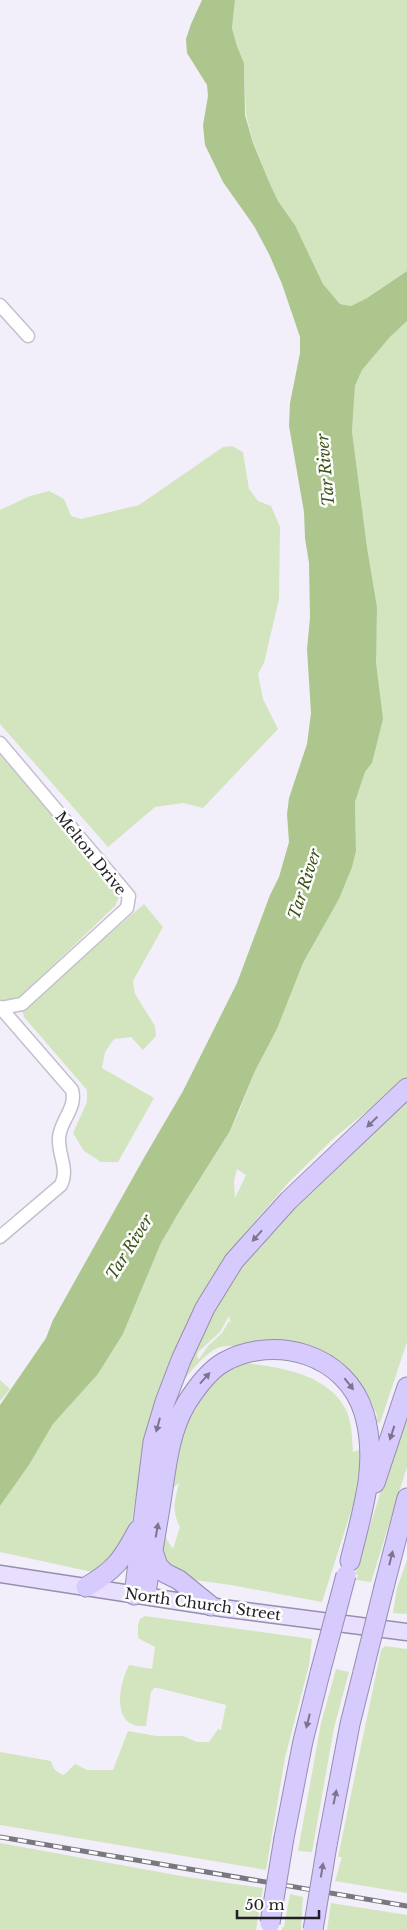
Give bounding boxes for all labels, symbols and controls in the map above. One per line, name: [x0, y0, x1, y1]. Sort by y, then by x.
water label: Tar River: [312, 432, 338, 507]
street label: Melton Drive: [51, 807, 131, 899]
water label: Tar River: [283, 846, 325, 922]
one-way arrow: [366, 1116, 378, 1128]
water label: Tar River: [101, 1210, 157, 1283]
one-way arrow: [251, 1230, 263, 1242]
one-way arrow: [200, 1372, 211, 1385]
one-way arrow: [343, 1377, 354, 1390]
one-way arrow: [154, 1417, 162, 1432]
one-way arrow: [387, 1426, 395, 1441]
one-way arrow: [153, 1522, 161, 1538]
one-way arrow: [387, 1551, 395, 1566]
street label: North Church Street: [124, 1584, 283, 1624]
one-way arrow: [304, 1713, 312, 1728]
one-way arrow: [332, 1788, 340, 1804]
one-way arrow: [319, 1862, 327, 1878]
scale bar: [237, 1888, 320, 1920]
text: 50 m: [245, 1895, 285, 1914]

